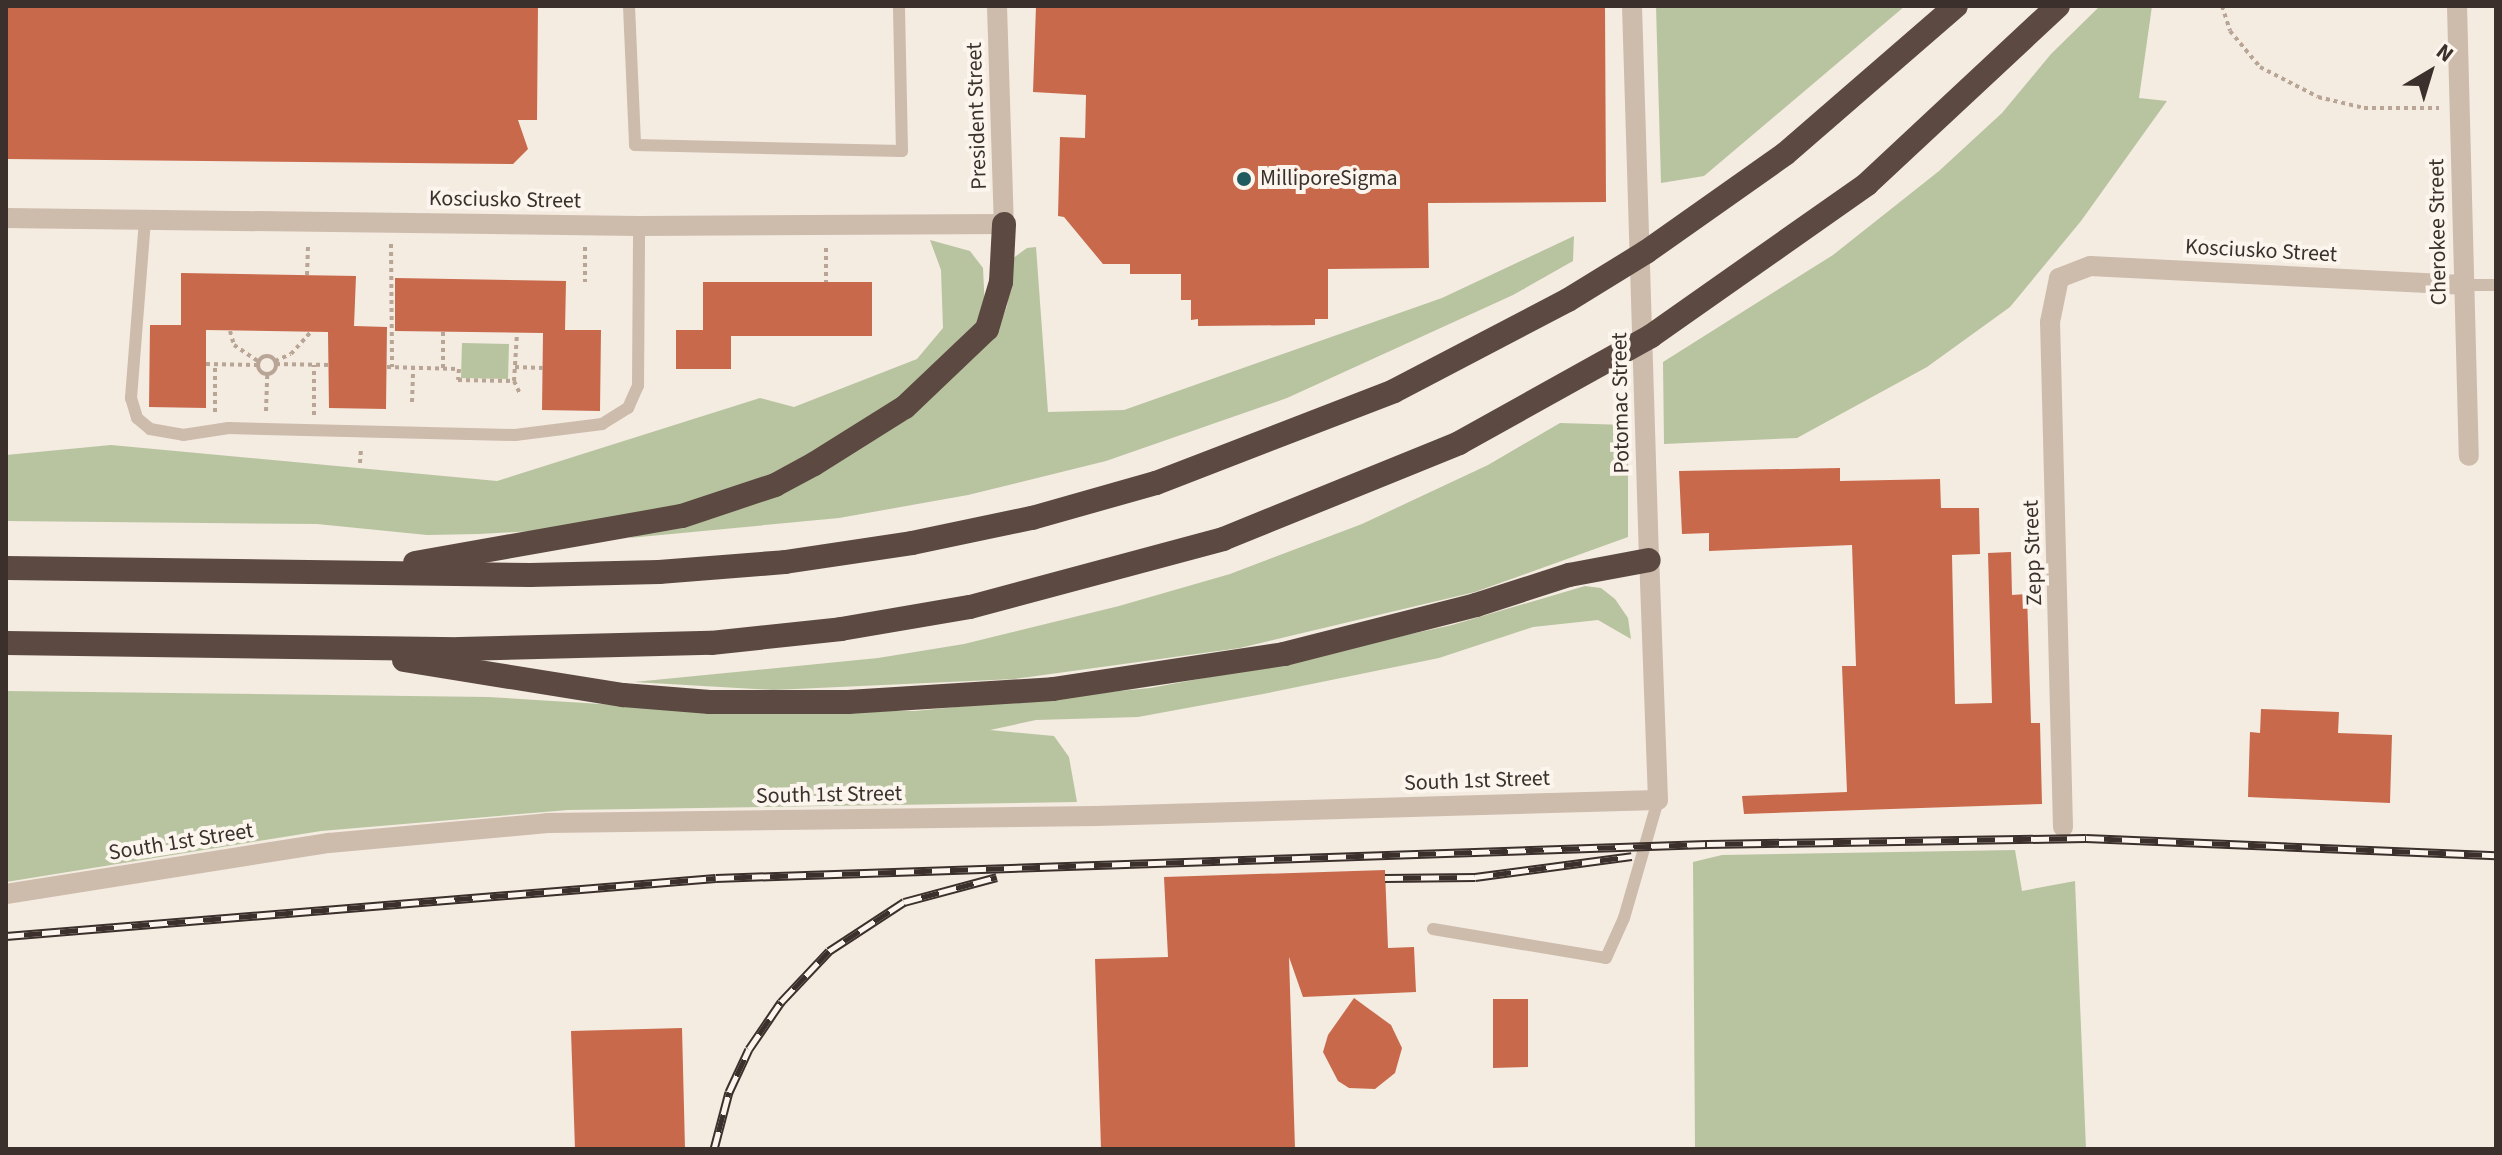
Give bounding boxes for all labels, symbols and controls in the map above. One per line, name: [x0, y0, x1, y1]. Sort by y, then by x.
north arrow: [2390, 32, 2470, 112]
text: N: [2429, 36, 2460, 70]
street label: President Street: [961, 42, 993, 190]
street label: Cherokee Street: [2424, 158, 2452, 306]
place label: MilliporeSigma: [1260, 166, 1398, 192]
marker: MilliporeSigma: [1235, 170, 1253, 188]
street label: Kosciusko Street: [429, 185, 581, 215]
street label: Kosciusko Street: [2184, 234, 2338, 268]
street label: Potomac Street: [1607, 332, 1635, 474]
street label: Zepp Street: [2018, 499, 2048, 607]
street label: South 1st Street: [1404, 765, 1550, 797]
street label: South 1st Street: [756, 781, 902, 809]
street label: South 1st Street: [107, 818, 255, 866]

